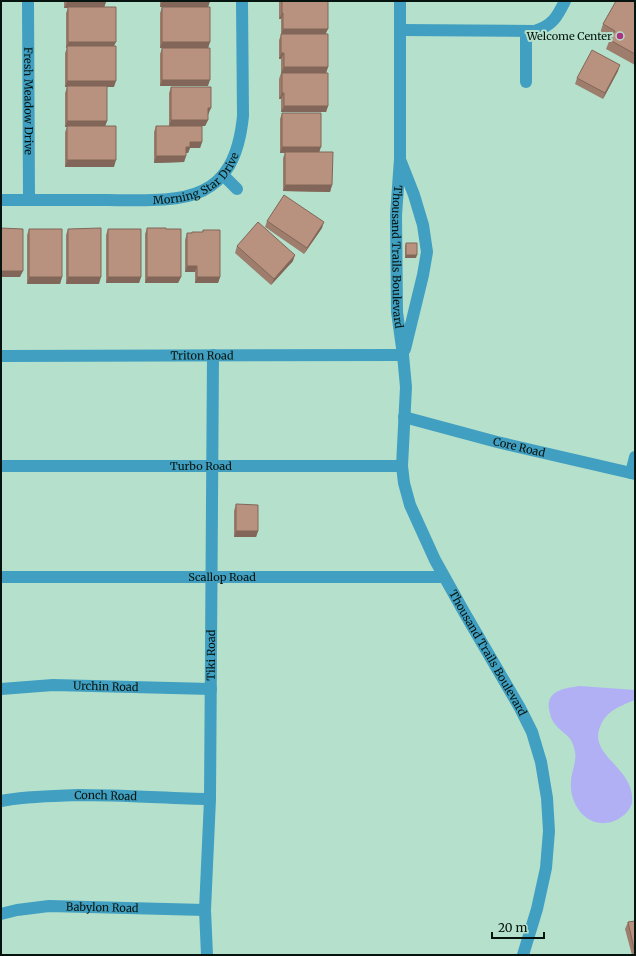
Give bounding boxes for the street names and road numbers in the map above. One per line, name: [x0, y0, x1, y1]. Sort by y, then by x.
street label: Fresh Meadow Drive: [21, 47, 36, 155]
street label: Morning Star Drive: [152, 150, 242, 207]
street label: Thousand Trails Boulevard: [389, 185, 406, 330]
street label: Triton Road: [170, 348, 234, 363]
street label: Core Road: [491, 434, 547, 460]
street label: Turbo Road: [170, 459, 232, 473]
street label: Scallop Road: [188, 570, 256, 584]
street label: Thousand Trails Boulevard: [446, 587, 530, 718]
street label: Tiki Road: [204, 629, 218, 681]
street label: Urchin Road: [73, 679, 139, 694]
street label: Conch Road: [74, 788, 138, 803]
street label: Babylon Road: [66, 899, 139, 915]

